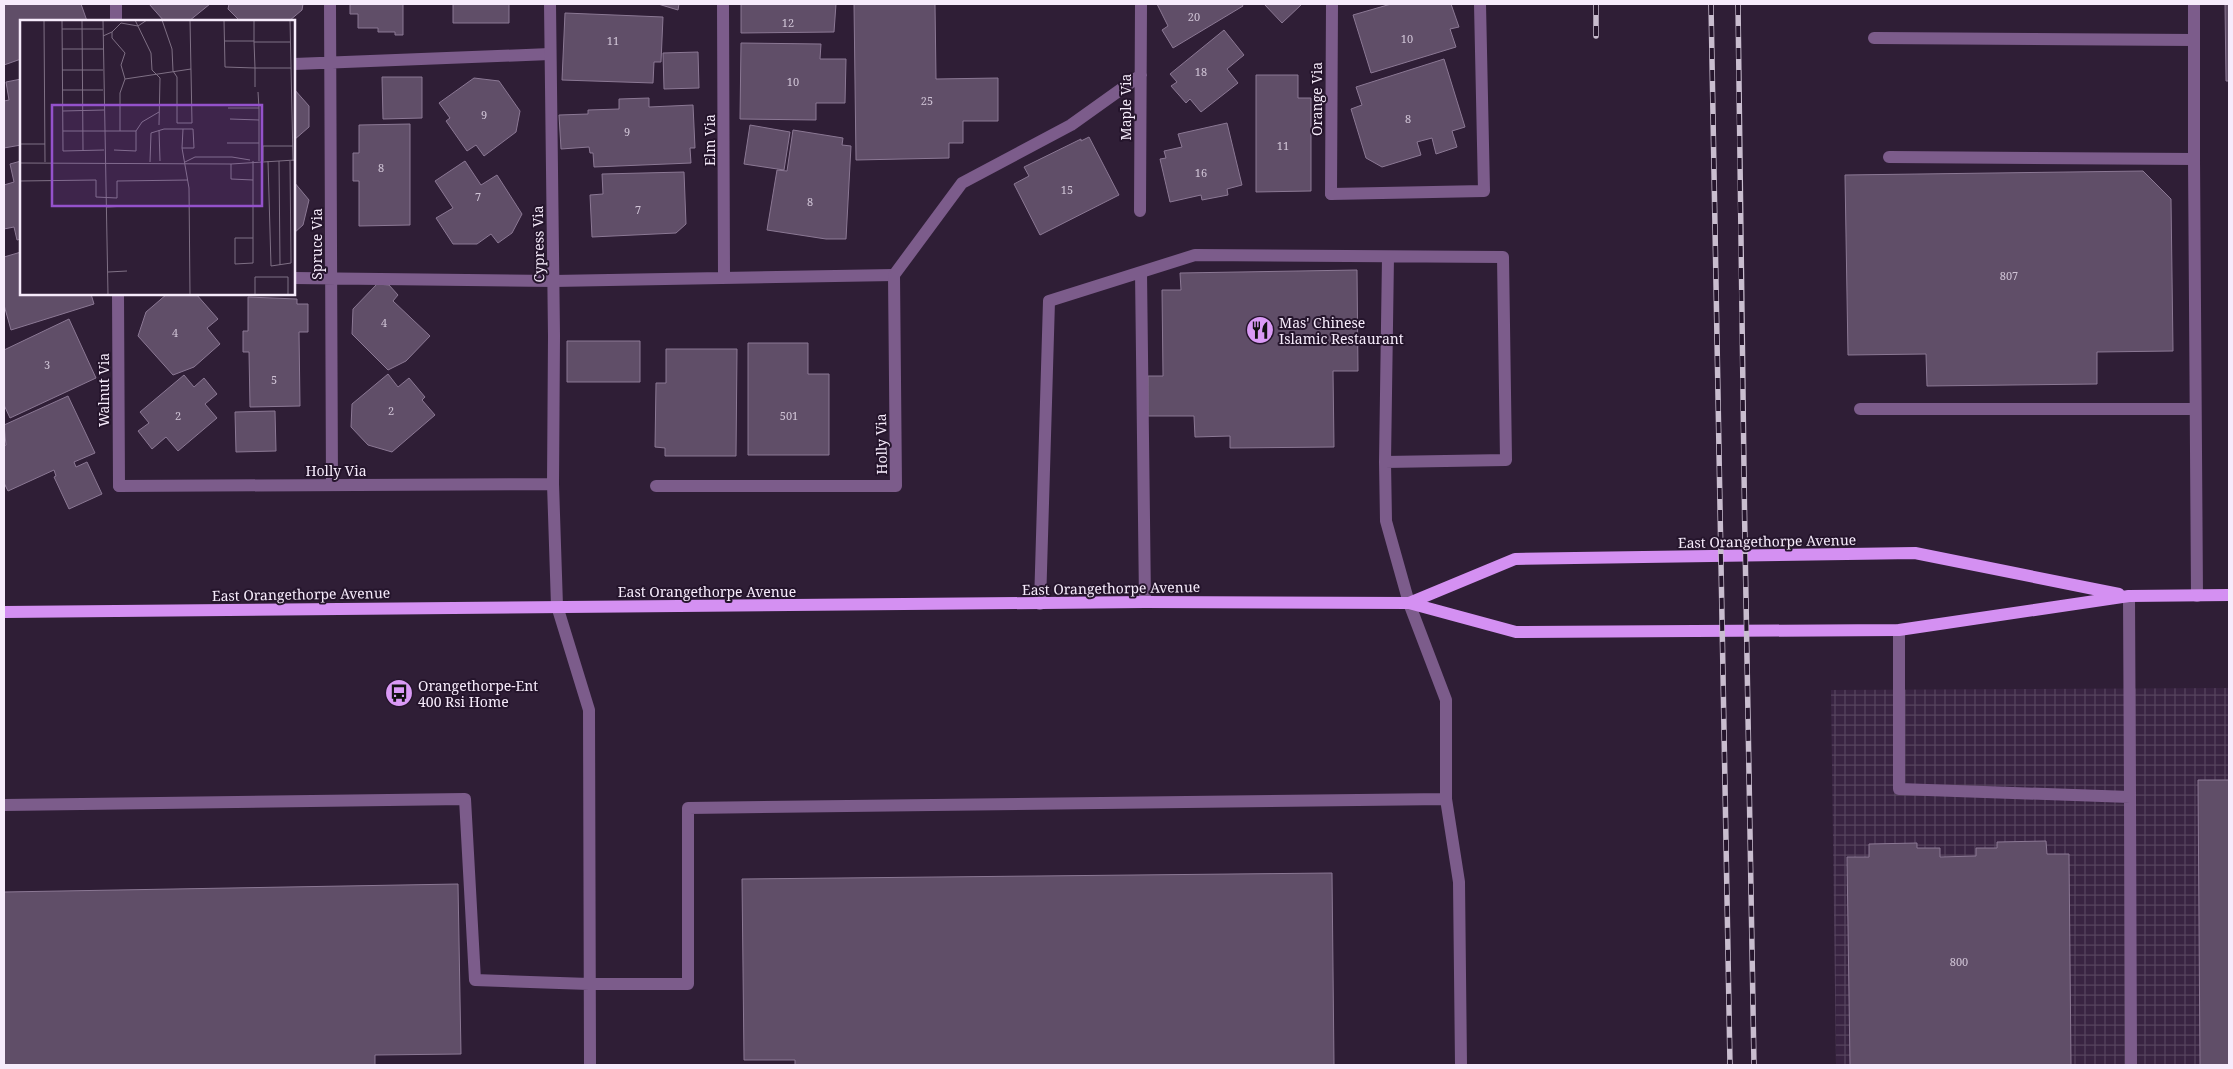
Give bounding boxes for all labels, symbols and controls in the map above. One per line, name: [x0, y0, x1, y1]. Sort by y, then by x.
house number: 20: [1188, 9, 1200, 24]
house number: 12: [782, 15, 794, 30]
inset map: [20, 20, 295, 295]
house number: 10: [1401, 31, 1413, 46]
house number: 11: [607, 33, 619, 48]
street label: Orange Via: [1307, 62, 1326, 136]
house number: 18: [1195, 64, 1207, 79]
street label: Maple Via: [1116, 73, 1135, 140]
house number: 10: [787, 74, 799, 89]
house number: 25: [921, 93, 933, 108]
house number: 9: [481, 107, 487, 122]
house number: 8: [1405, 111, 1411, 126]
street label: Elm Via: [700, 114, 719, 166]
house number: 9: [624, 124, 630, 139]
house number: 11: [1277, 138, 1289, 153]
house number: 8: [378, 160, 384, 175]
house number: 16: [1195, 165, 1207, 180]
house number: 15: [1061, 182, 1073, 197]
house number: 7: [475, 189, 481, 204]
house number: 8: [807, 194, 813, 209]
house number: 7: [635, 202, 641, 217]
street label: Cypress Via: [528, 205, 548, 283]
street label: Spruce Via: [307, 208, 326, 280]
house number: 807: [2000, 268, 2018, 283]
place label: Mas' Chinese Islamic Restaurant: [1279, 313, 1404, 348]
house number: 4: [381, 315, 387, 330]
restaurant icon: Mas' Chinese Islamic Restaurant: [1245, 315, 1275, 345]
house number: 4: [172, 325, 178, 340]
street label: Walnut Via: [94, 353, 113, 427]
house number: 3: [44, 357, 50, 372]
house number: 5: [271, 372, 277, 387]
house number: 2: [388, 403, 394, 418]
house number: 2: [175, 408, 181, 423]
house number: 501: [780, 408, 798, 423]
street label: Holly Via: [871, 413, 891, 475]
street label: Holly Via: [305, 461, 367, 480]
street label: East Orangethorpe Avenue: [1678, 530, 1856, 552]
street label: East Orangethorpe Avenue: [1022, 577, 1200, 599]
street label: East Orangethorpe Avenue: [618, 582, 796, 601]
street label: East Orangethorpe Avenue: [212, 583, 390, 605]
place label: Orangethorpe-Ent 400 Rsi Home: [418, 676, 538, 711]
bus stop icon: Orangethorpe-Ent 400 Rsi Home: [384, 678, 414, 708]
house number: 800: [1950, 954, 1968, 969]

